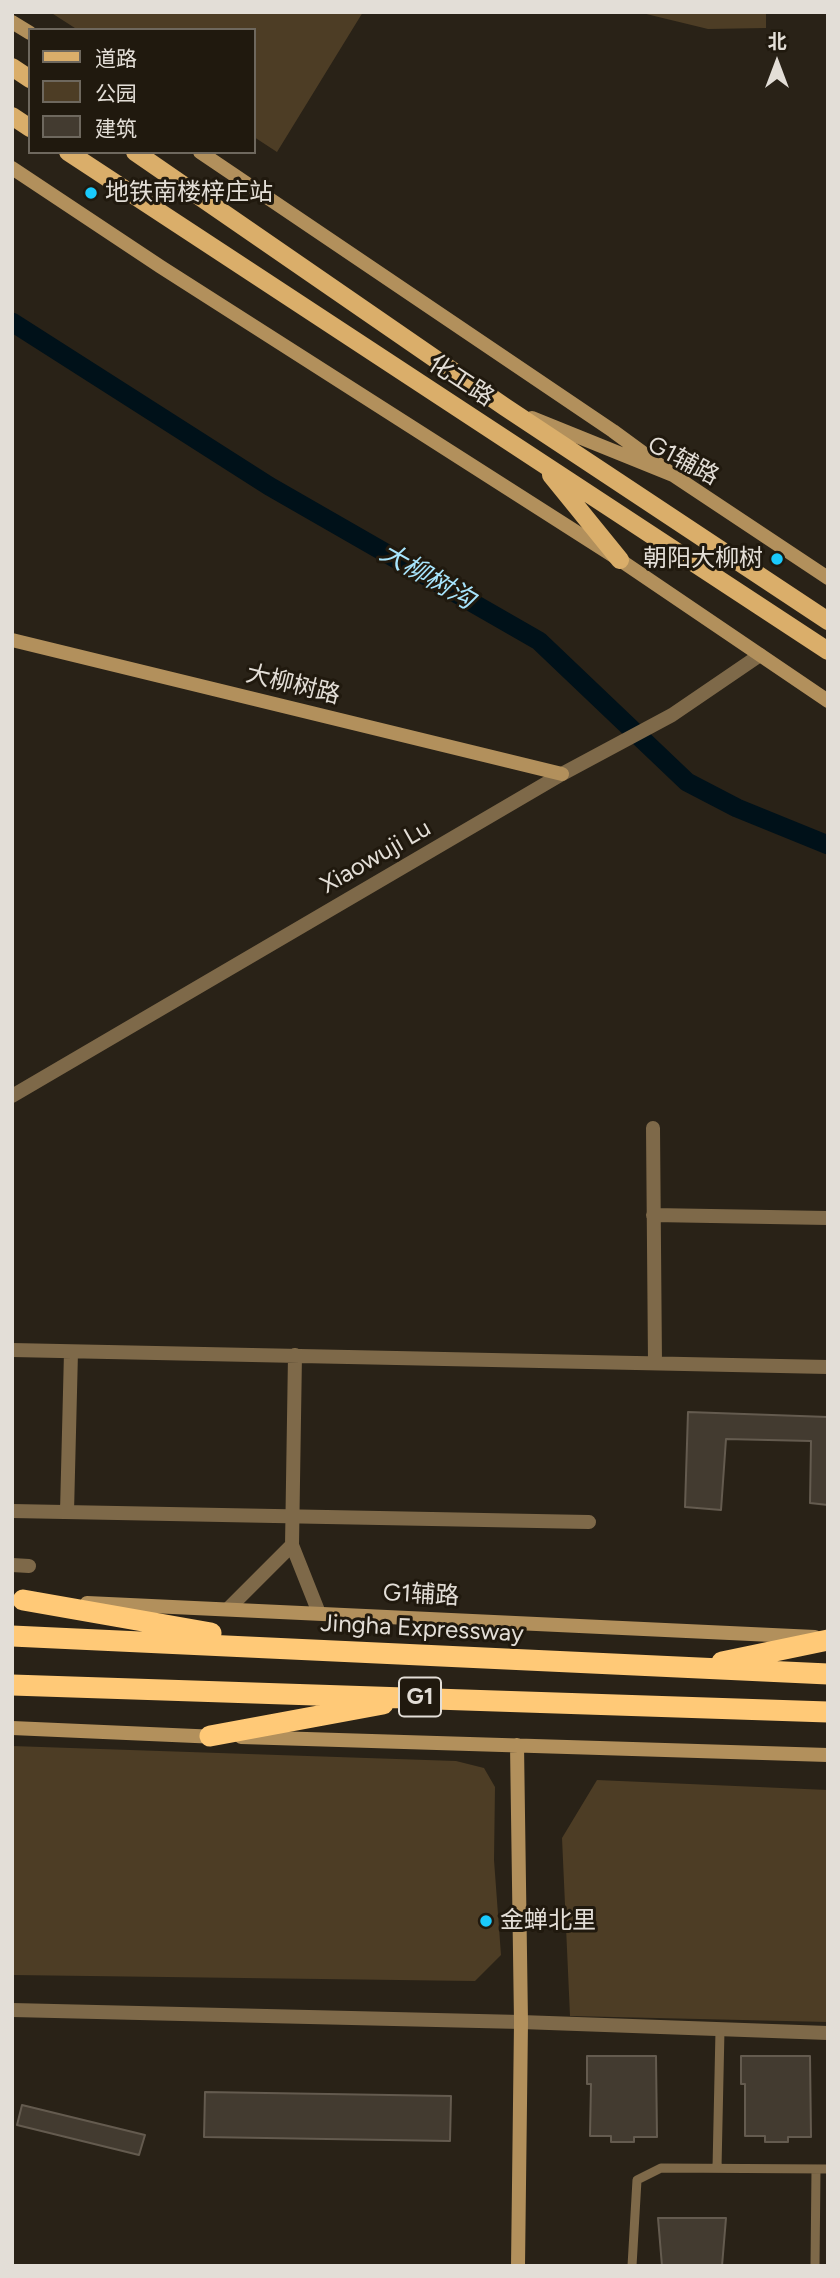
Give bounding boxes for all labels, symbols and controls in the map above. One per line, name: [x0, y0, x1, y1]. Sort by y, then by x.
legend: [28, 28, 256, 154]
north arrow: [742, 28, 812, 98]
text: 北: [767, 30, 787, 53]
text: 道路: [95, 46, 137, 71]
text: 公园: [95, 81, 137, 106]
text: 建筑: [95, 116, 137, 141]
place label: 地铁南楼梓庄站: [105, 179, 273, 207]
marker: 地铁南楼梓庄站: [83, 185, 99, 201]
street label: 化工路: [423, 349, 499, 413]
street label: G1辅路: [643, 430, 723, 492]
water label: 大柳树沟: [374, 537, 480, 617]
place label: 朝阳大柳树: [643, 545, 763, 573]
marker: 朝阳大柳树: [769, 551, 785, 567]
street label: 大柳树路: [243, 659, 343, 711]
street label: Xiaowuji Lu: [316, 814, 436, 900]
street label: G1辅路: [382, 1579, 460, 1611]
street label: Jingha Expressway: [320, 1609, 524, 1649]
road number: G1: [399, 1678, 441, 1716]
place label: 金蝉北里: [500, 1907, 596, 1935]
marker: 金蝉北里: [478, 1913, 494, 1929]

